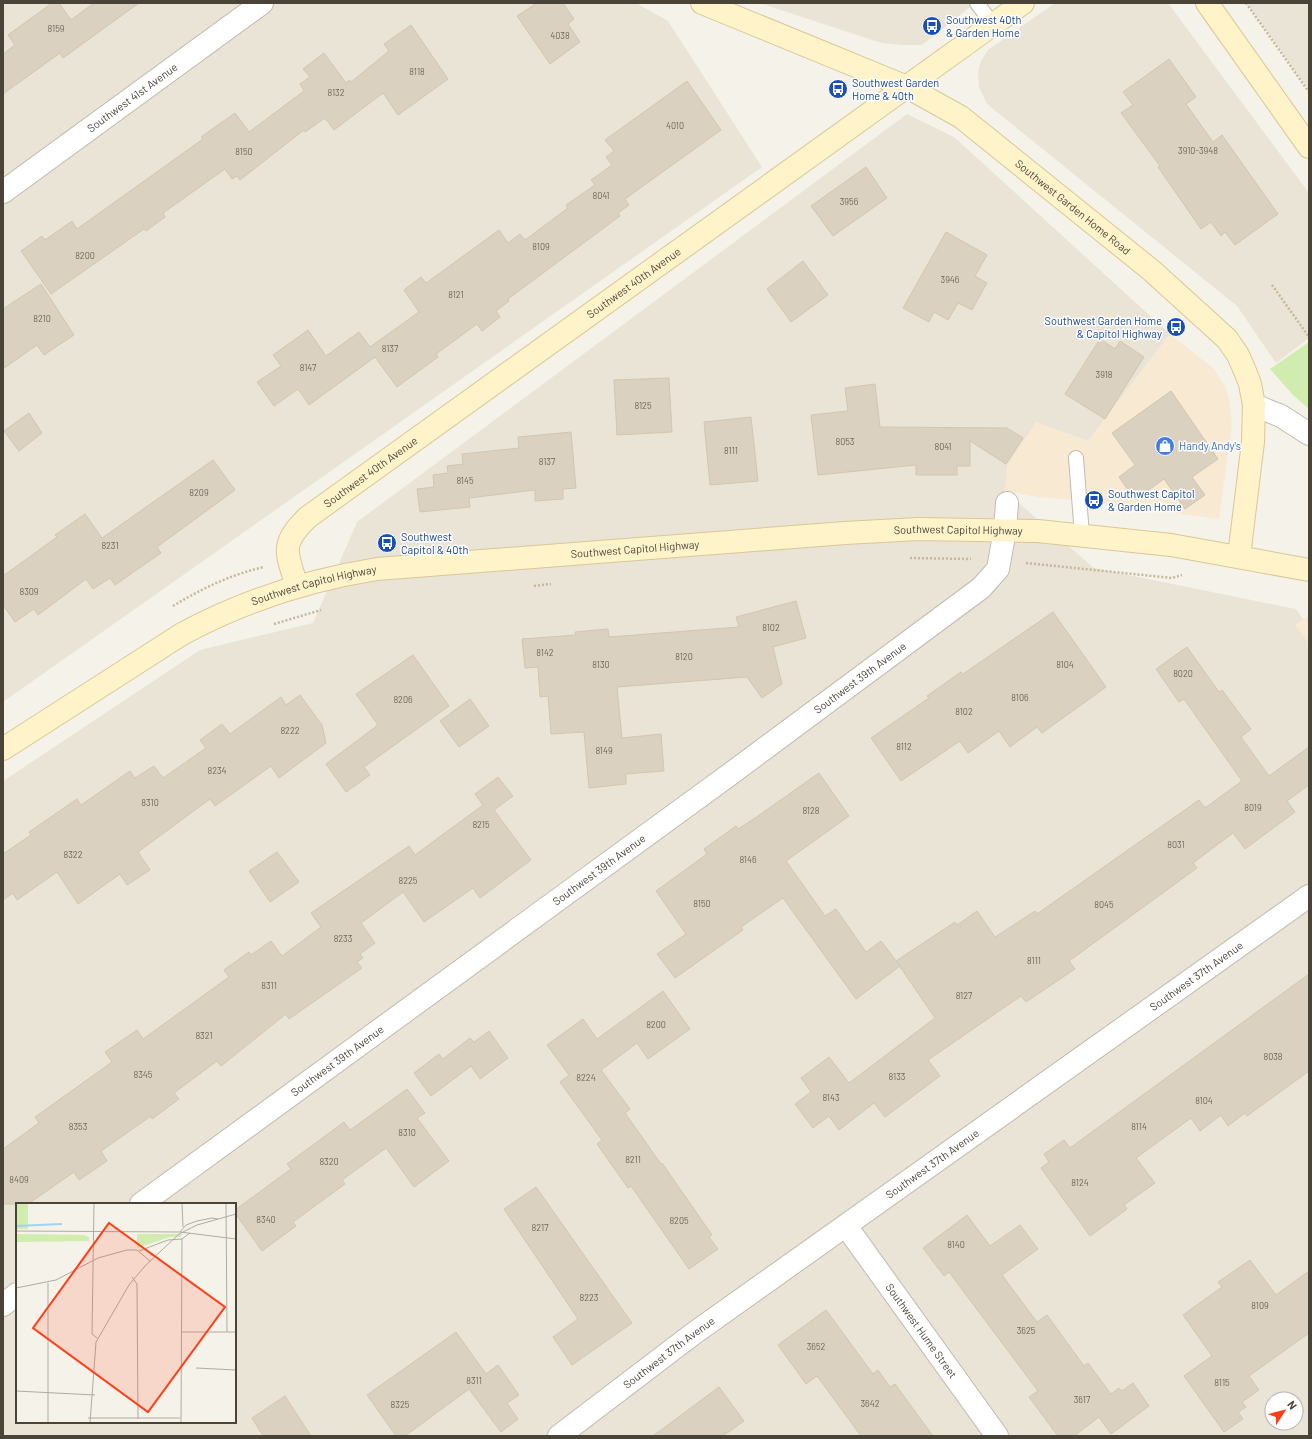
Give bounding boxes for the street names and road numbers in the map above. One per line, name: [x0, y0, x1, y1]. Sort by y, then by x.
street label: Southwest 41st Avenue: [84, 60, 180, 135]
street label: Southwest Garden Home Road: [1013, 156, 1133, 257]
street label: Southwest 40th Avenue: [584, 244, 683, 321]
street label: Southwest 40th Avenue: [321, 433, 420, 510]
street label: Southwest Capitol Highway: [893, 522, 1023, 537]
street label: Southwest Capitol Highway: [570, 537, 700, 560]
street label: Southwest Capitol Highway: [249, 562, 377, 608]
street label: Southwest 39th Avenue: [811, 639, 909, 716]
street label: Southwest 39th Avenue: [550, 831, 648, 908]
street label: Southwest 37th Avenue: [1147, 938, 1245, 1013]
street label: Southwest 39th Avenue: [288, 1022, 386, 1099]
street label: Southwest 37th Avenue: [883, 1126, 981, 1201]
street label: Southwest Hume Street: [883, 1281, 960, 1380]
street label: Southwest 37th Avenue: [620, 1314, 717, 1391]

